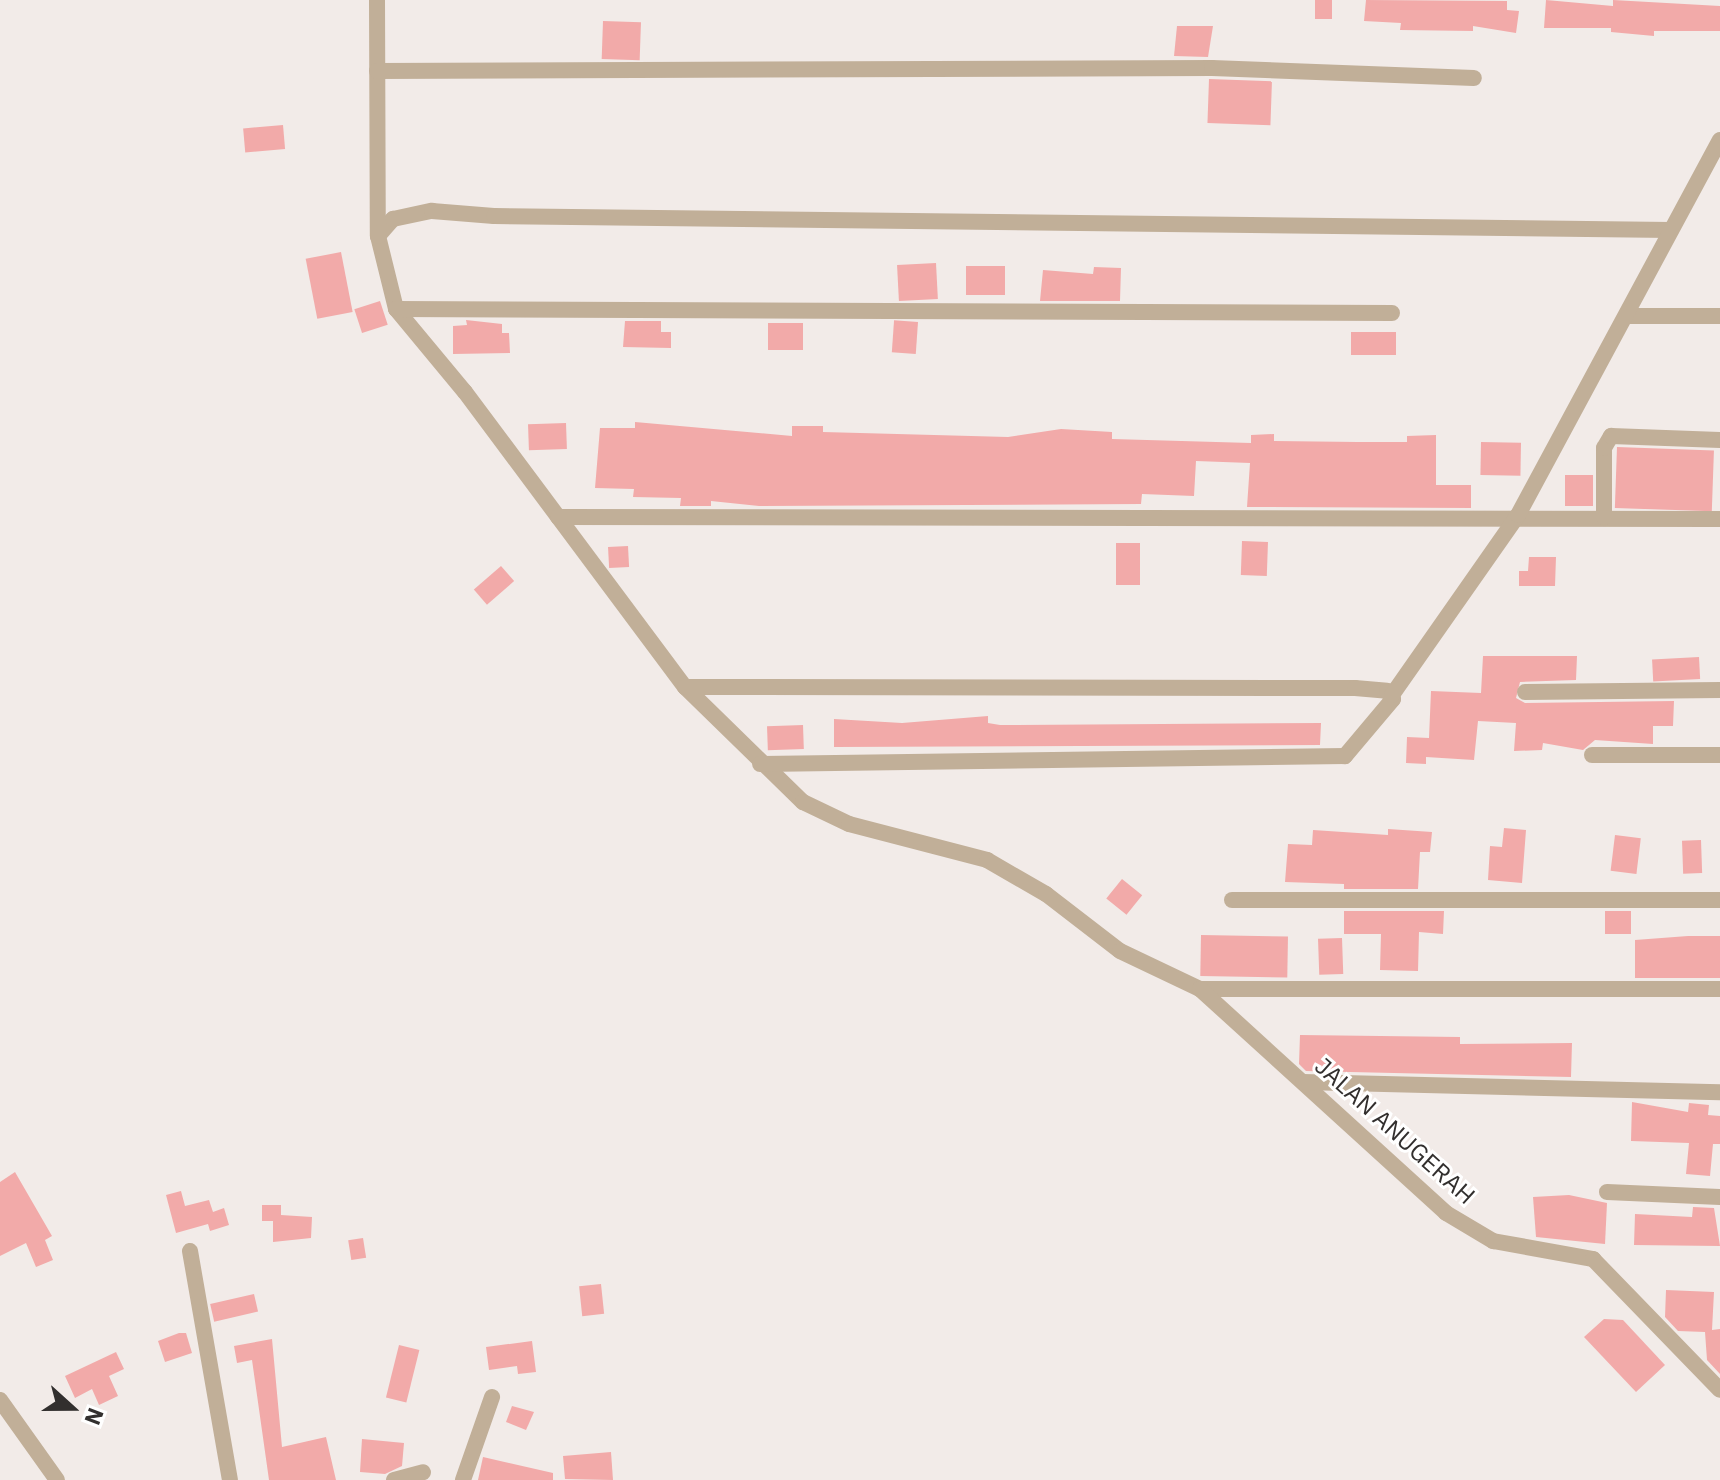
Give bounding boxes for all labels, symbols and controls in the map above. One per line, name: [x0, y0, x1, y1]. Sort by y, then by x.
street label: JALAN ANUGERAH: [1309, 1052, 1481, 1210]
north arrow: [32, 1368, 112, 1448]
text: N: [78, 1404, 111, 1429]

